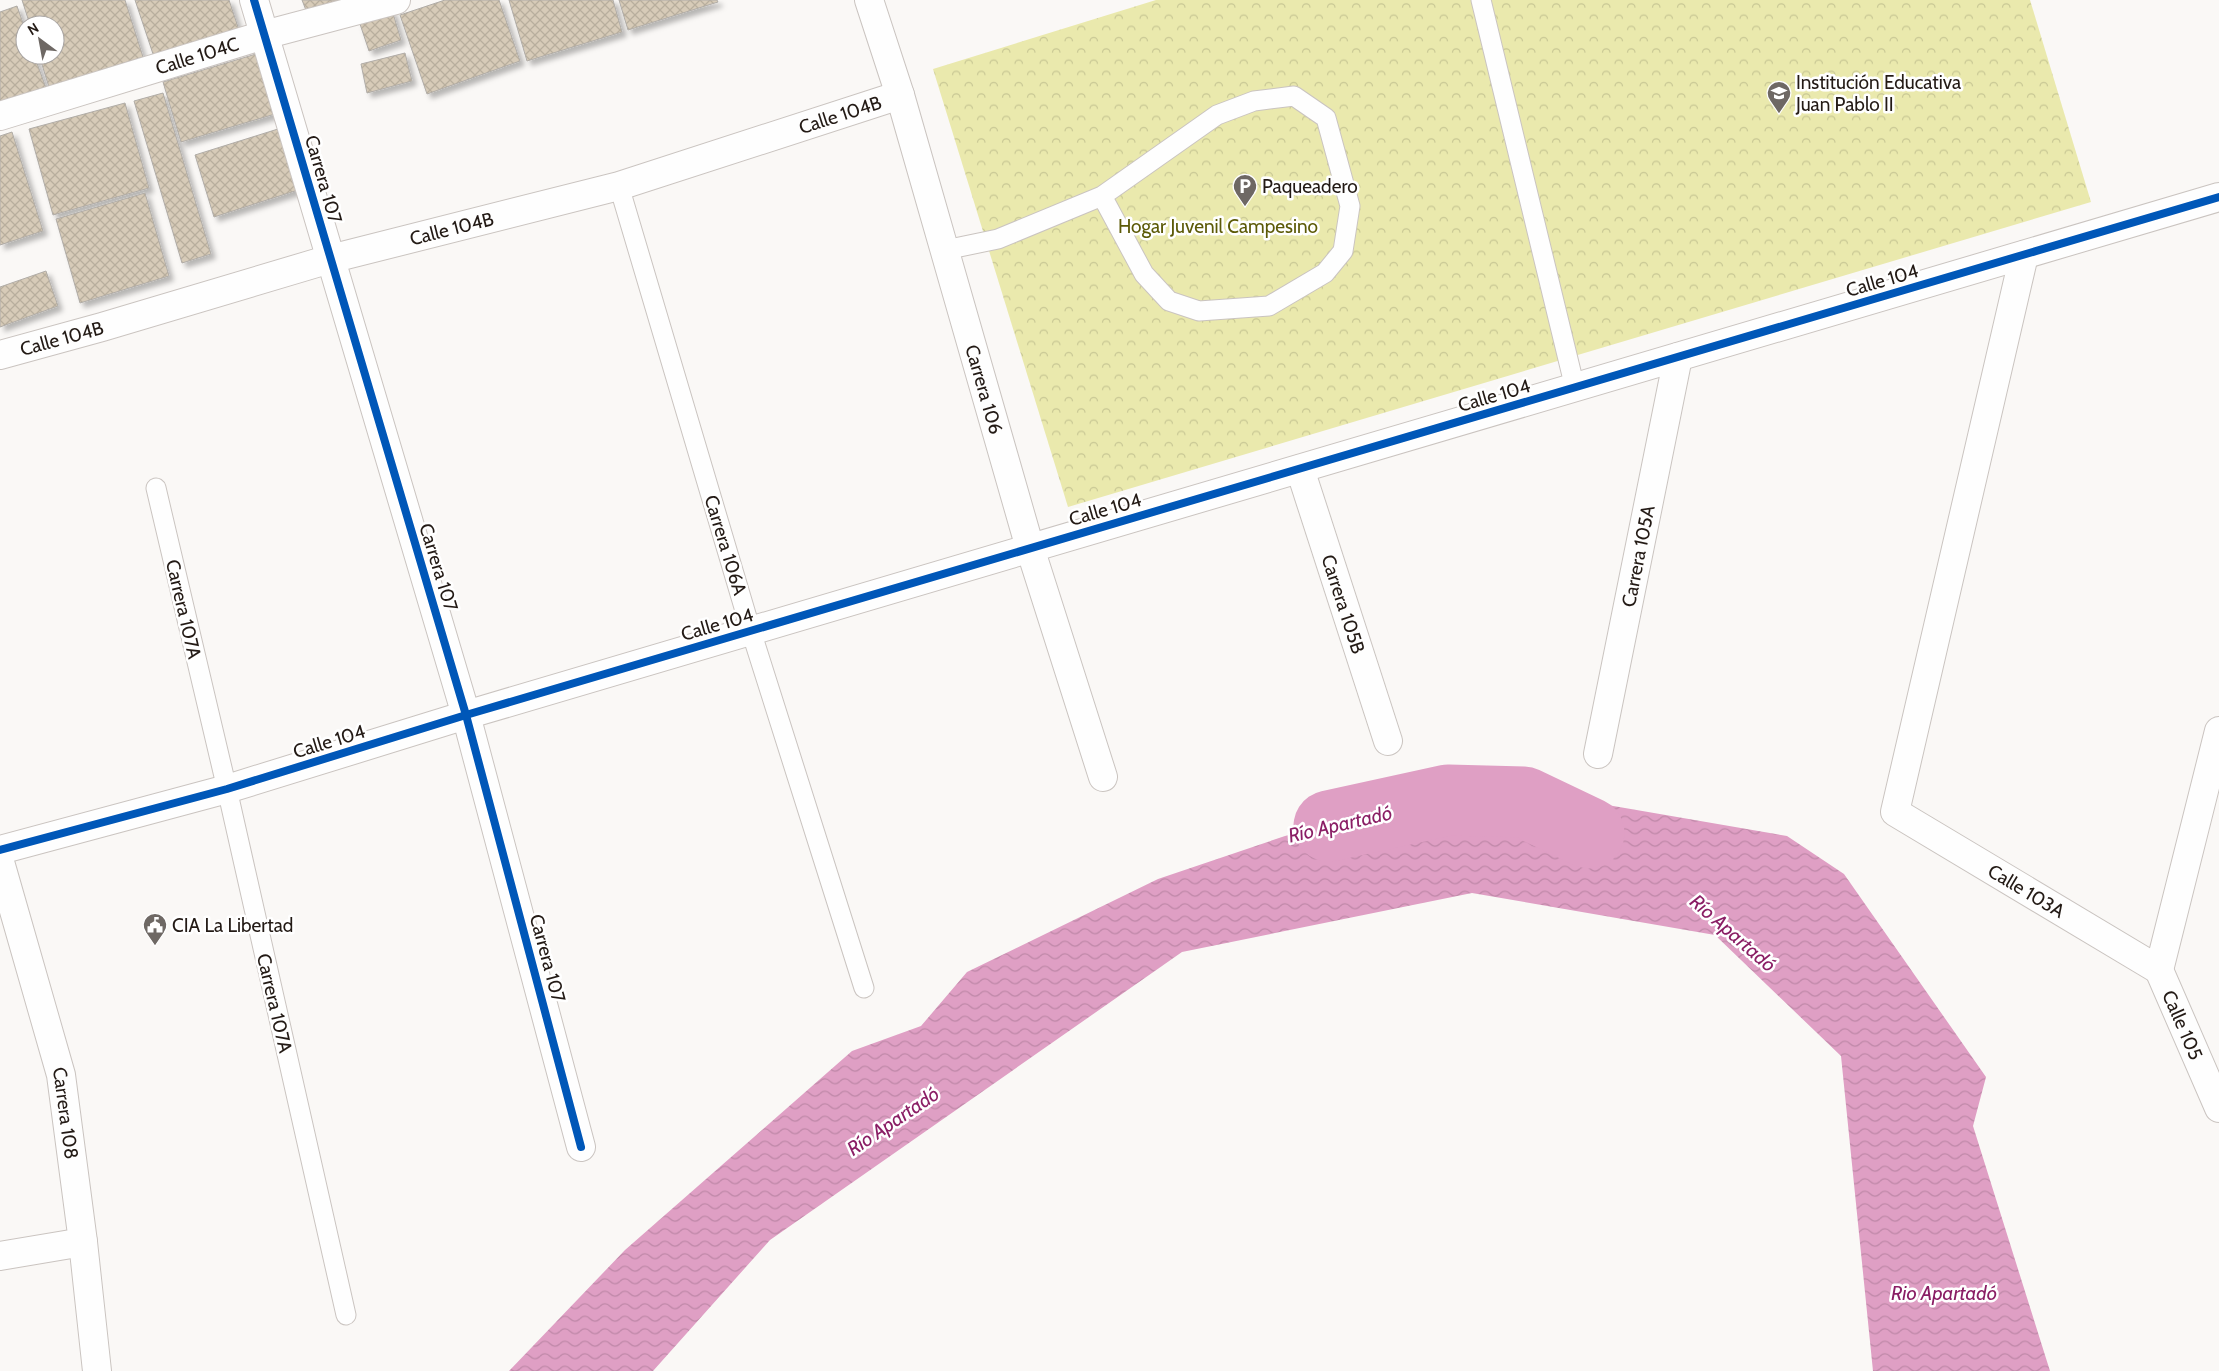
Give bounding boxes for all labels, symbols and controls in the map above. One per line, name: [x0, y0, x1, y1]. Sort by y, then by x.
north arrow: [15, 15, 65, 65]
text: N: [24, 19, 42, 39]
street label: Calle 104C: [153, 32, 242, 80]
place label: Institución Educativa Juan Pablo II: [1795, 71, 1961, 116]
school or university icon: Institución Educativa Juan Pablo II: [1766, 80, 1792, 114]
street label: Calle 104B: [796, 91, 884, 139]
street label: Carrera 107: [300, 133, 347, 226]
parking icon: Paqueadero: [1232, 173, 1258, 207]
place label: Paqueadero: [1262, 175, 1358, 198]
street label: Calle 104B: [407, 207, 496, 250]
park label: Hogar Juvenil Campesino: [1118, 215, 1318, 238]
street label: Calle 104: [1843, 259, 1921, 302]
street label: Calle 104B: [18, 316, 106, 361]
street label: Carrera 106: [960, 342, 1008, 437]
street label: Calle 104: [1455, 374, 1533, 417]
street label: Calle 104: [1066, 488, 1144, 531]
street label: Carrera 106A: [699, 492, 752, 598]
street label: Carrera 105A: [1617, 503, 1660, 609]
street label: Carrera 107: [414, 521, 463, 614]
street label: Carrera 105B: [1316, 552, 1370, 657]
street label: Carrera 107A: [161, 557, 206, 661]
street label: Calle 104: [678, 603, 756, 646]
street label: Calle 104: [290, 720, 368, 763]
water label: Río Apartadó: [1286, 800, 1394, 848]
street label: Calle 103A: [1984, 859, 2069, 923]
water label: Río Apartadó: [1685, 889, 1781, 977]
street label: Carrera 107: [525, 911, 570, 1005]
public building icon: CIA La Libertad: [142, 912, 168, 946]
place label: CIA La Libertad: [172, 914, 293, 937]
street label: Carrera 107A: [252, 951, 297, 1055]
street label: Calle 105: [2157, 987, 2208, 1064]
street label: Carrera 108: [47, 1064, 83, 1161]
water label: Río Apartadó: [842, 1081, 944, 1161]
water label: Rio Apartadó: [1891, 1281, 1997, 1305]

